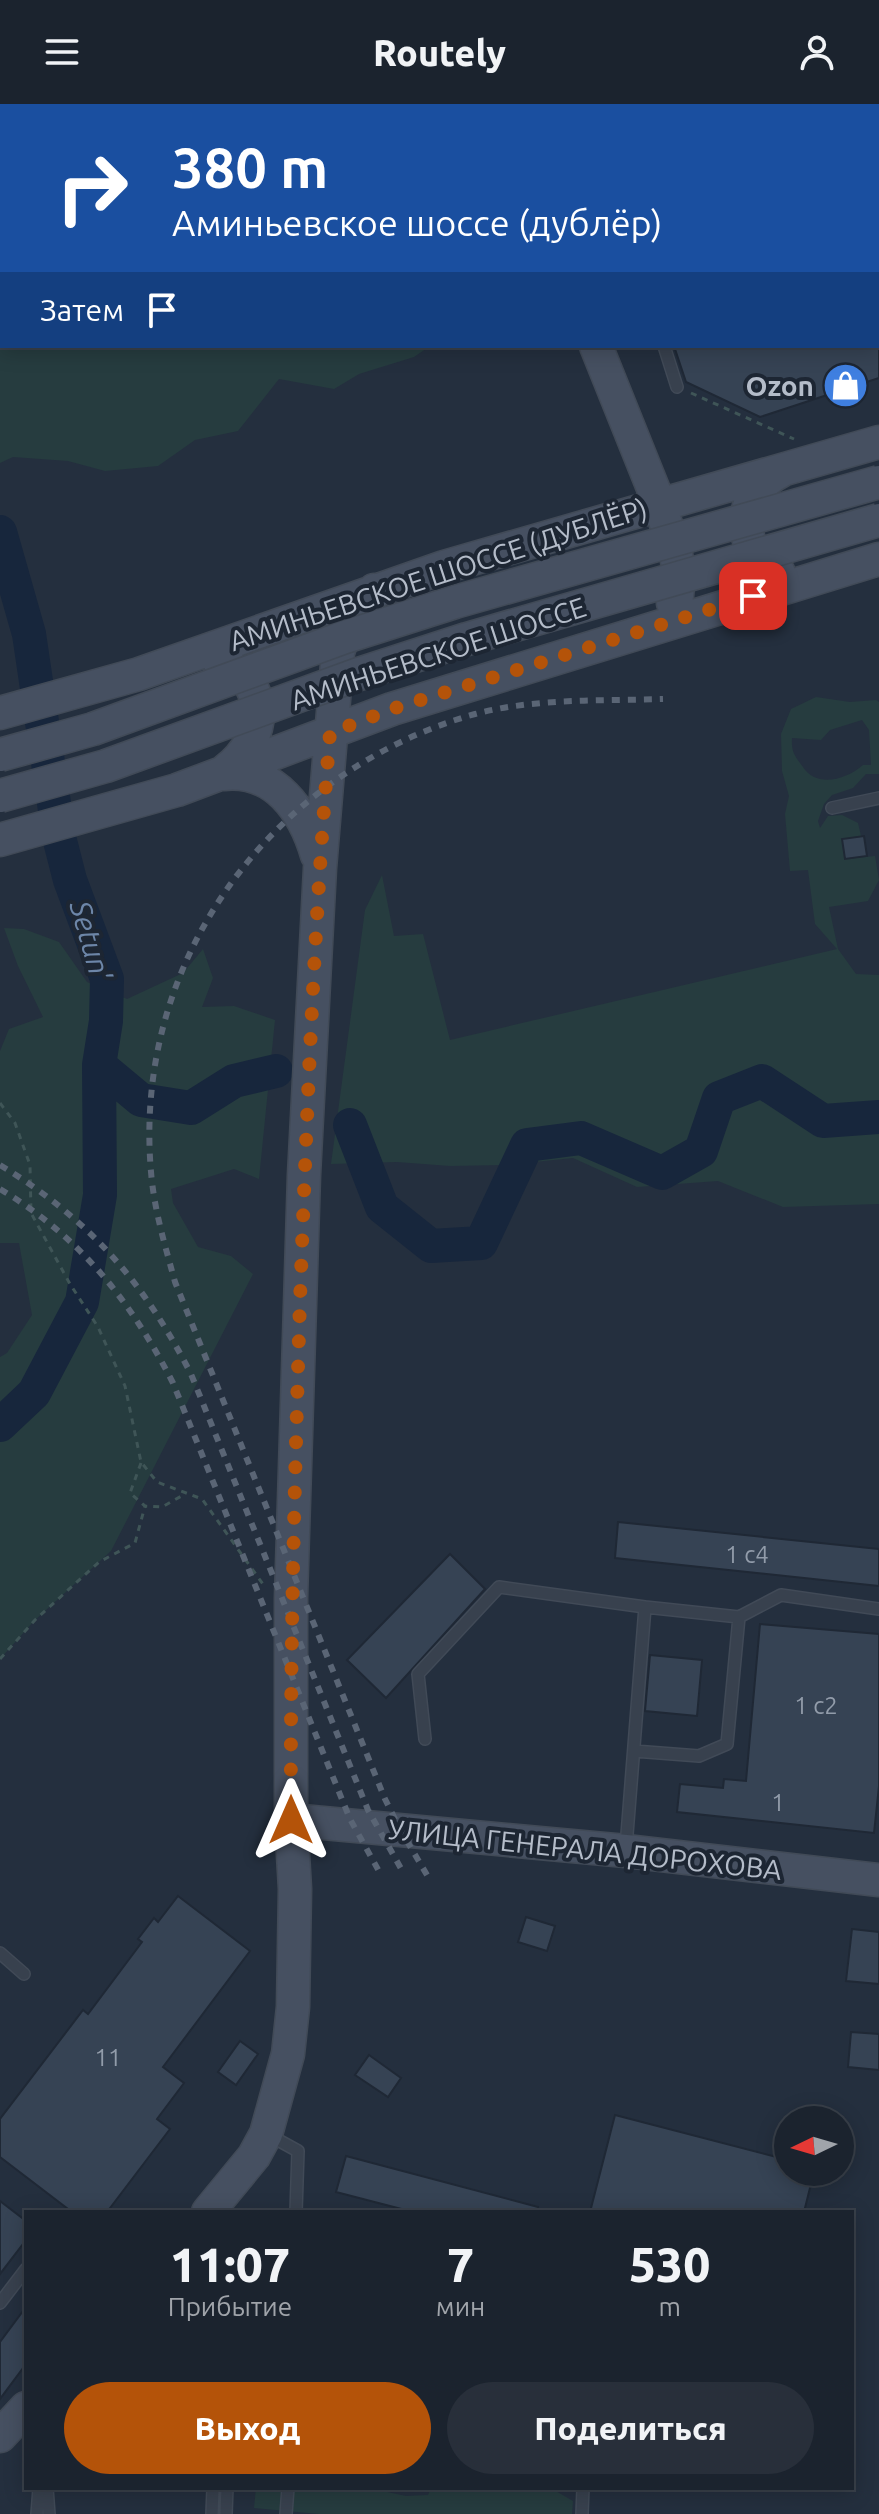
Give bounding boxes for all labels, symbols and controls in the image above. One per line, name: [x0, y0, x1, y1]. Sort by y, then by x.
icon: menu: [40, 30, 84, 74]
icon: person: [795, 30, 839, 74]
text: Routely: [373, 32, 506, 73]
icon: right: [40, 136, 144, 240]
text: 380 m: [172, 136, 328, 199]
text: Аминьевское шоссе (дублёр): [172, 202, 662, 243]
icon: arrive: [140, 288, 184, 332]
text: Затем: [40, 293, 124, 327]
shop icon: Ozon: [821, 361, 869, 409]
place label: Ozon: [745, 370, 814, 401]
street label: АМИНЬЕВСКОЕ ШОССЕ (ДУБЛЁР): [225, 490, 651, 658]
pin: [719, 562, 787, 630]
icon: arrive: [731, 574, 775, 618]
street label: АМИНЬЕВСКОЕ ШОССЕ: [286, 589, 590, 717]
water label: Setun': [63, 896, 119, 985]
house number: 1 с4: [725, 1541, 769, 1568]
house number: 1 с2: [794, 1692, 838, 1719]
position arrow: [249, 1778, 333, 1862]
house number: 1: [771, 1789, 785, 1816]
street label: УЛИЦА ГЕНЕРАЛА ДОРОХОВА: [387, 1813, 783, 1885]
house number: 11: [94, 2044, 122, 2071]
north arrow: [774, 2106, 854, 2186]
map controls: [774, 2106, 854, 2186]
text: 11:07: [170, 2237, 290, 2291]
text: 7: [447, 2237, 474, 2291]
text: 530: [629, 2237, 710, 2291]
text: Прибытие: [168, 2292, 292, 2321]
text: мин: [436, 2292, 485, 2321]
text: m: [658, 2292, 681, 2321]
button: Выход: [64, 2382, 431, 2474]
button: Поделиться: [447, 2382, 814, 2474]

